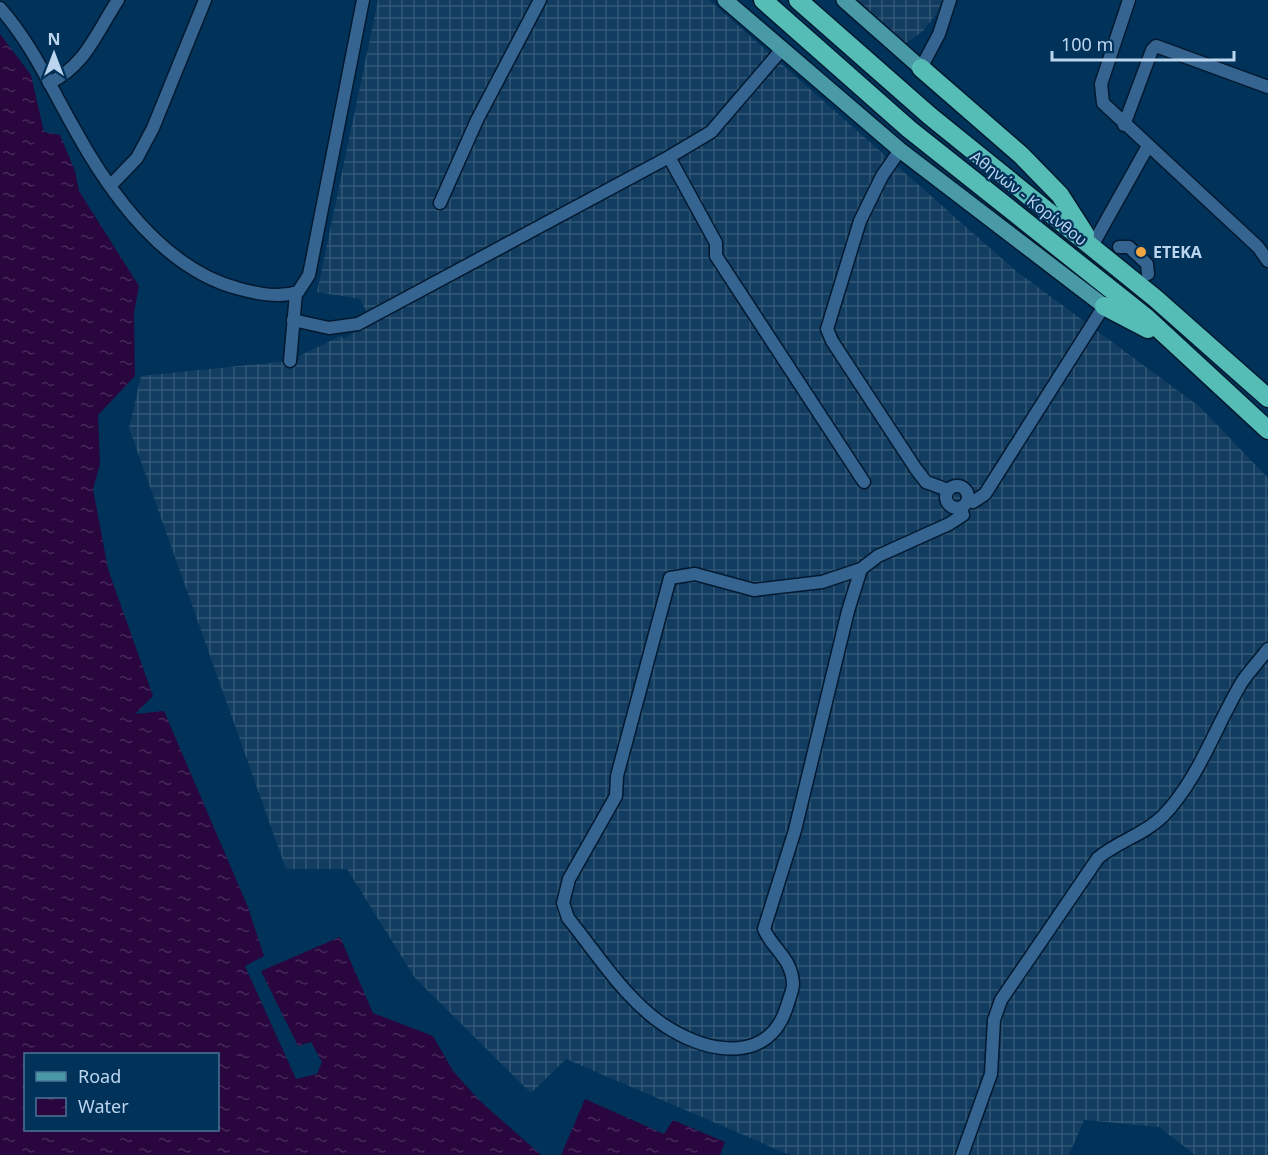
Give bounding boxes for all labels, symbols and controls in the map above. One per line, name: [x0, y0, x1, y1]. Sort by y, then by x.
north arrow: [24, 24, 84, 84]
scale bar: [1052, 24, 1234, 62]
text: N: [47, 28, 61, 50]
text: 100 m: [1061, 32, 1113, 56]
street label: Αθηνών - Κορίνθου: [966, 145, 1092, 251]
place label: ΕΤΕΚΑ: [1153, 241, 1203, 263]
marker: ΕΤΕΚΑ: [1134, 245, 1148, 259]
legend: [24, 1053, 219, 1131]
text: Road: [78, 1064, 121, 1088]
text: Water: [78, 1094, 129, 1118]

